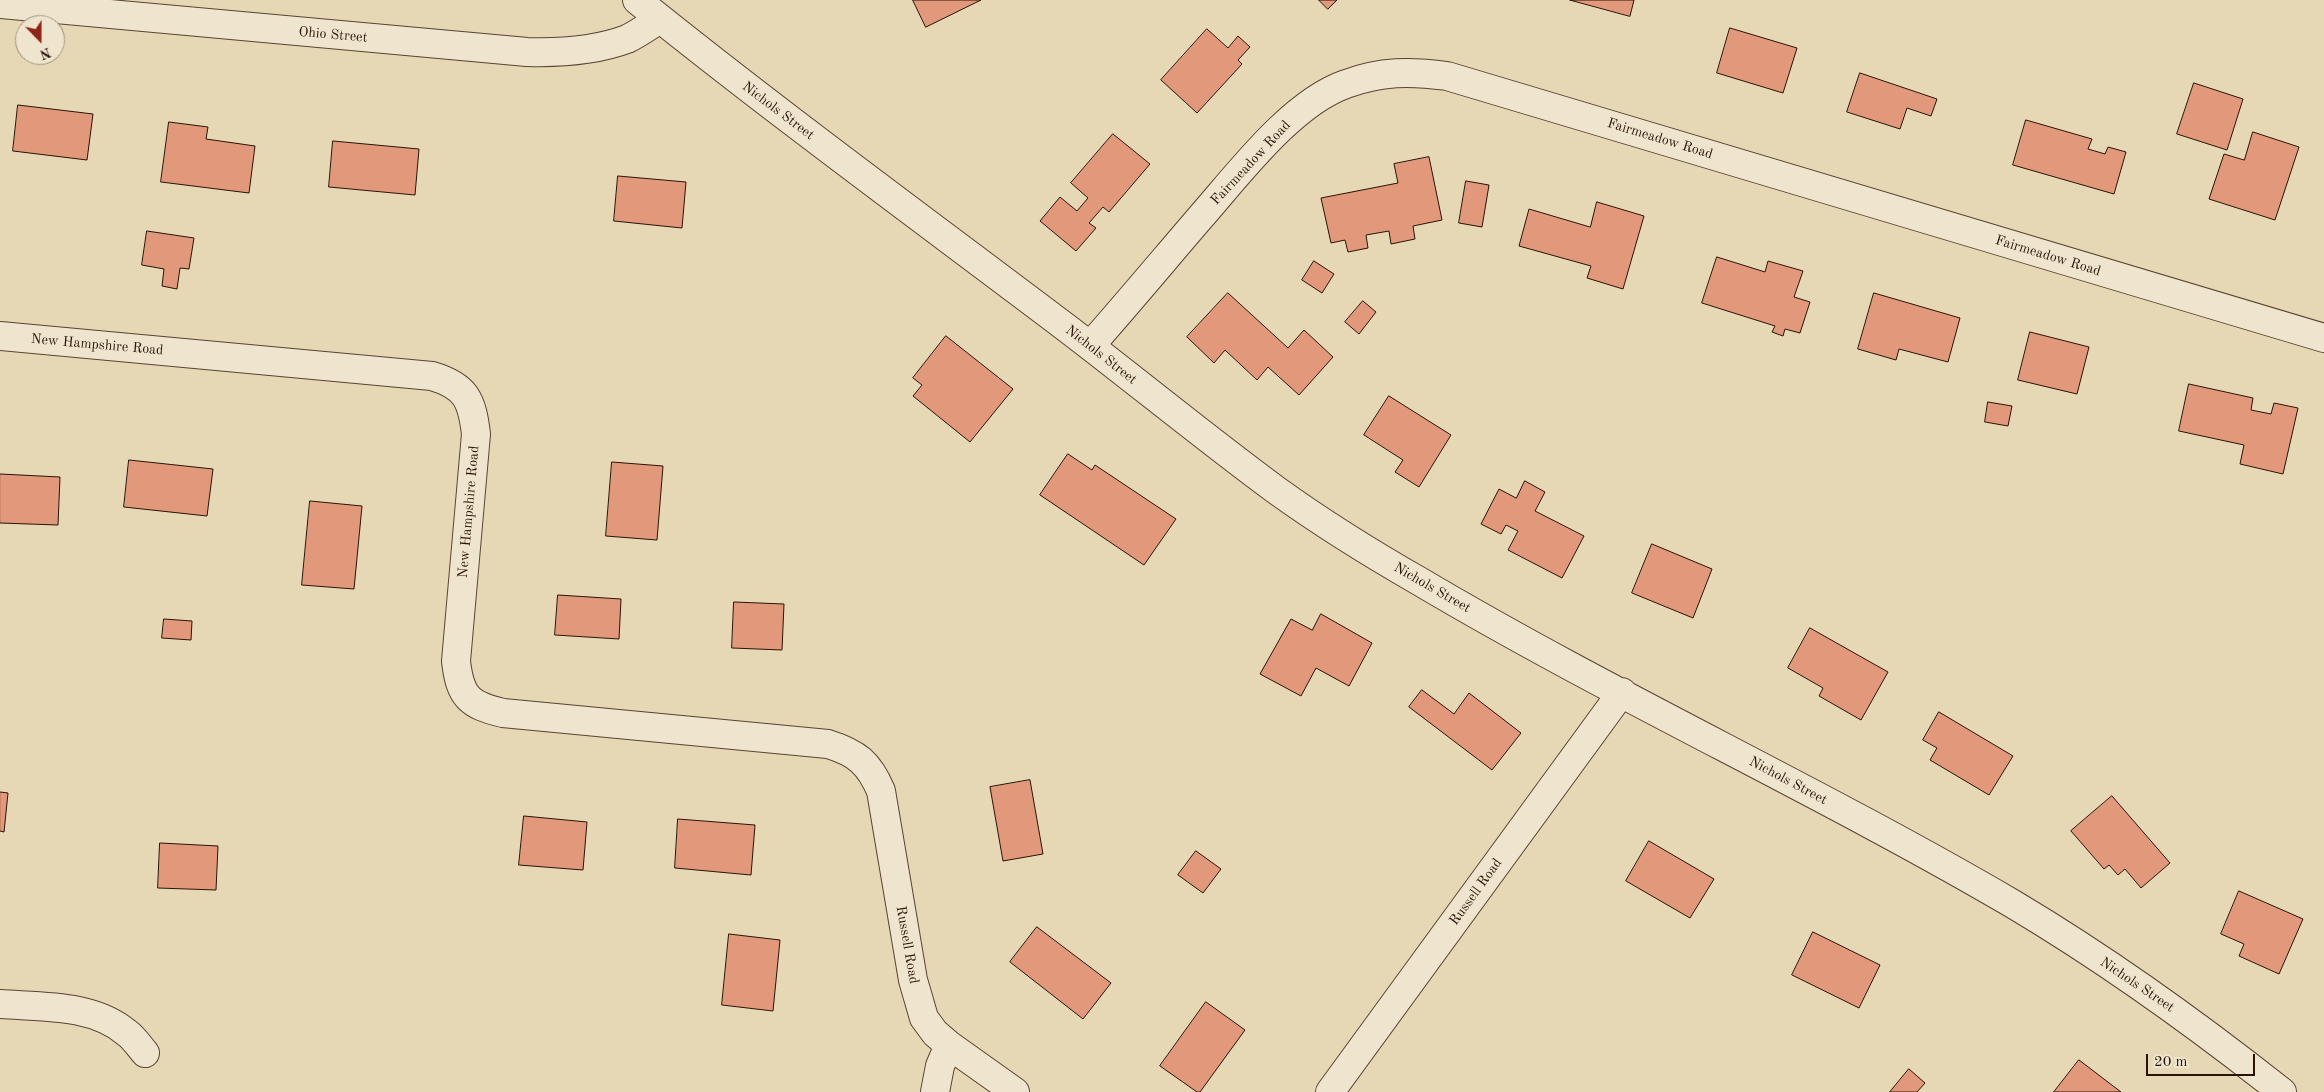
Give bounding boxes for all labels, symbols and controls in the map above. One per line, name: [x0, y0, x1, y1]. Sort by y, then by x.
north arrow: [15, 15, 65, 65]
street label: Ohio Street: [298, 24, 368, 46]
text: N: [38, 44, 53, 61]
street label: Nichols Street: [739, 78, 817, 144]
street label: Fairmeadow Road: [1605, 115, 1715, 163]
street label: Fairmeadow Road: [1208, 117, 1294, 209]
street label: Fairmeadow Road: [1993, 232, 2103, 280]
street label: Nichols Street: [1062, 322, 1140, 388]
street label: New Hampshire Road: [30, 331, 164, 359]
street label: New Hampshire Road: [455, 445, 483, 579]
street label: Nichols Street: [1391, 559, 1473, 617]
street label: Nichols Street: [1746, 753, 1830, 809]
street label: Russell Road: [1446, 855, 1506, 929]
street label: Russell Road: [892, 905, 922, 985]
street label: Nichols Street: [2097, 954, 2177, 1016]
scale bar: [2149, 1044, 2258, 1076]
text: 20 m: [2154, 1055, 2188, 1070]

